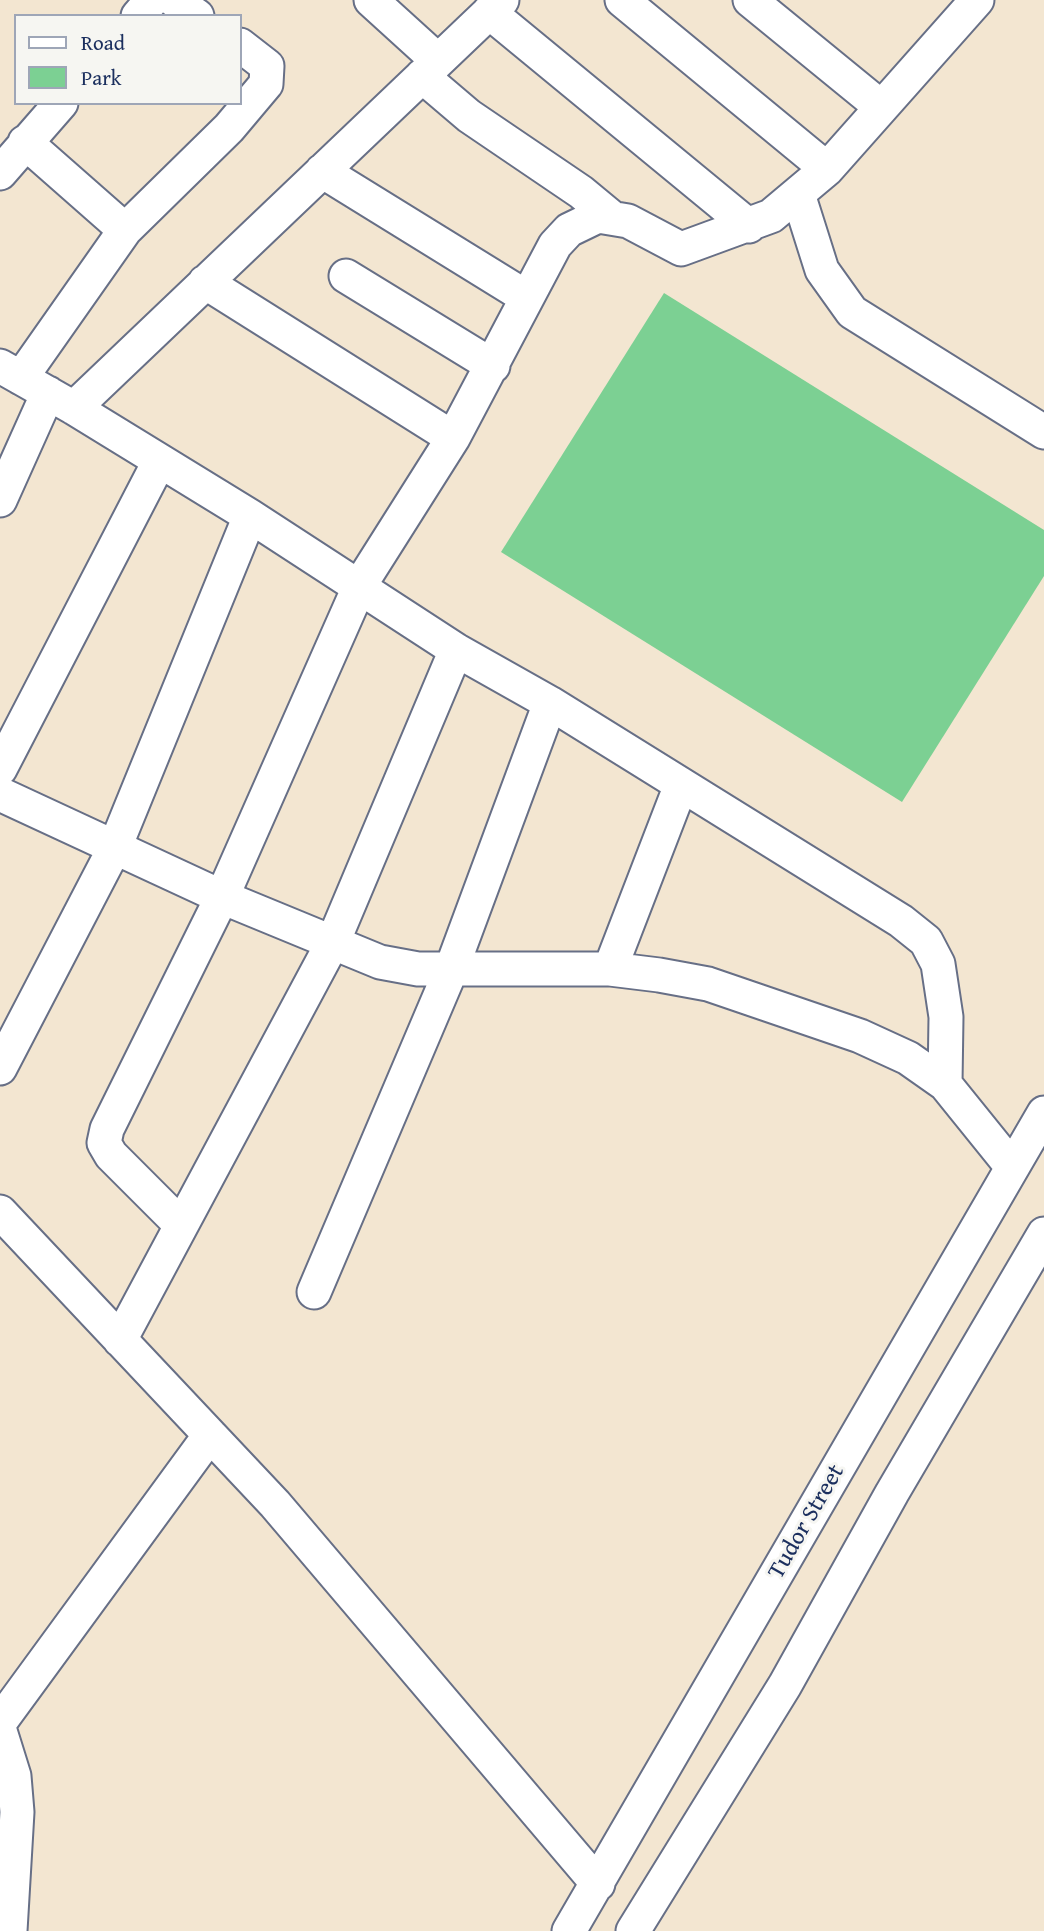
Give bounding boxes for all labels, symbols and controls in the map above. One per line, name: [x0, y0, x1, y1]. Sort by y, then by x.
legend: [14, 14, 242, 105]
text: Road: [81, 27, 125, 58]
text: Park: [81, 62, 122, 93]
street label: Tudor Street: [763, 1460, 851, 1584]

